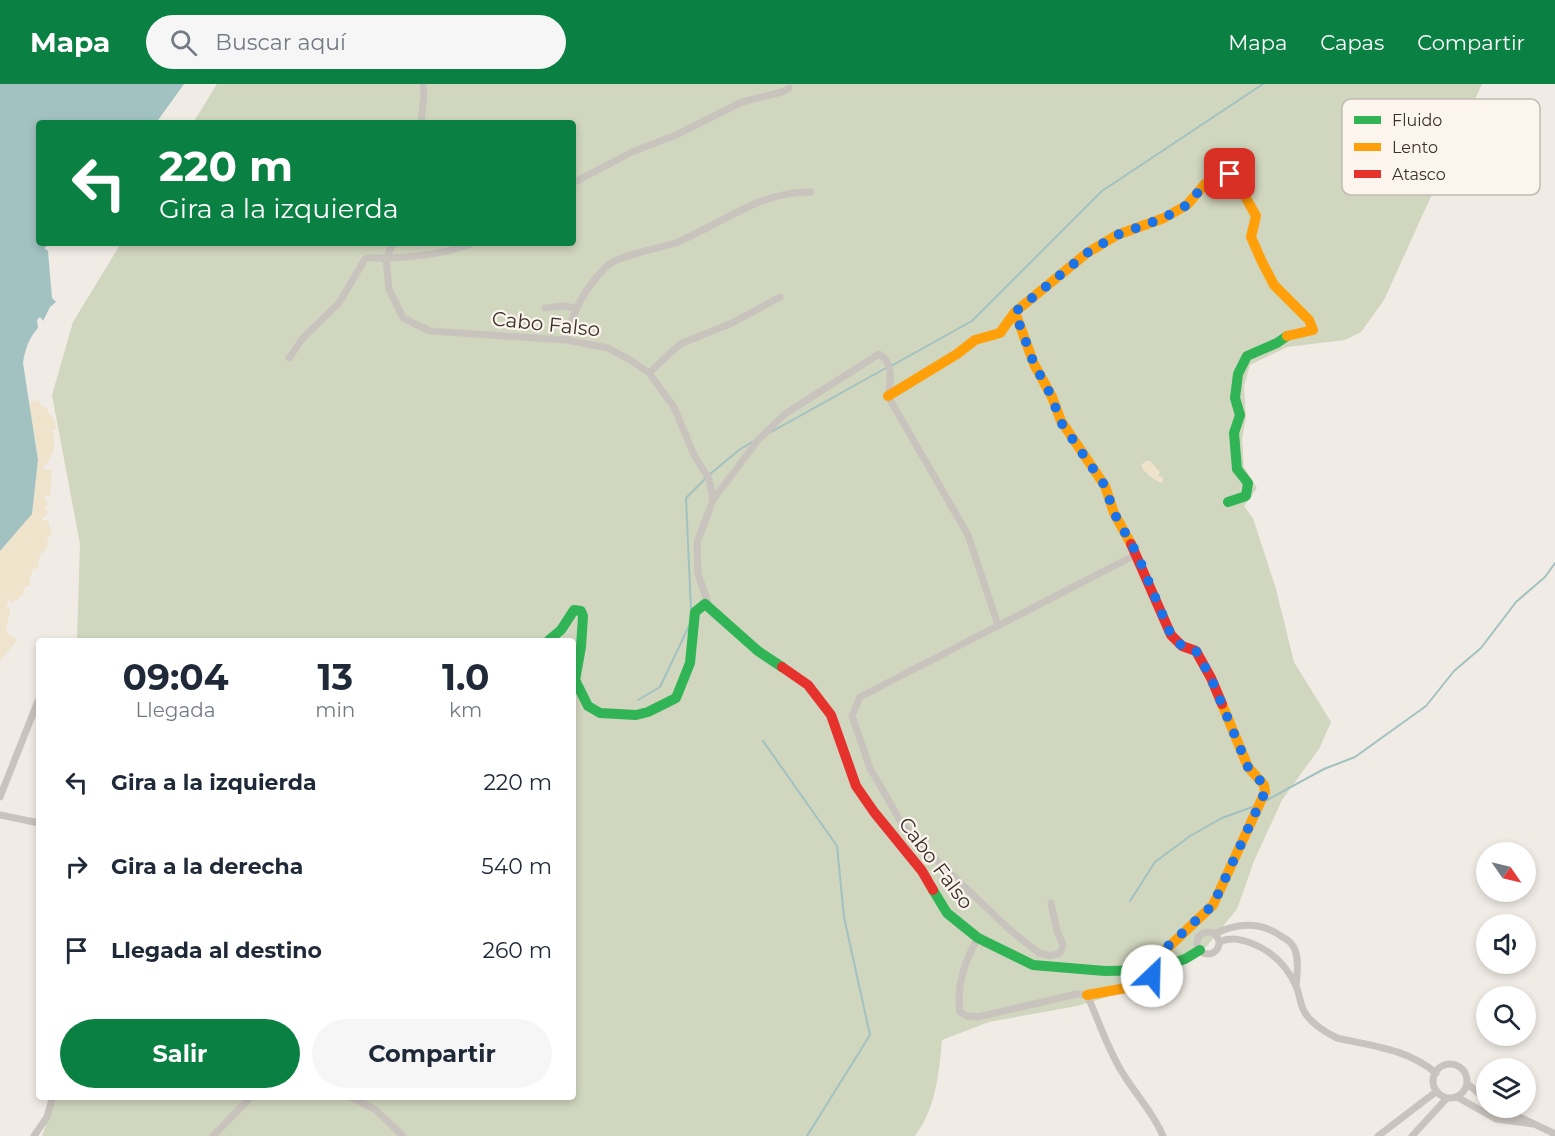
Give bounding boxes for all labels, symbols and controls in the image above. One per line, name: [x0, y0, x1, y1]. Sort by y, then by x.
search box: [146, 15, 566, 69]
text: Mapa: [30, 25, 110, 59]
icon: search: [167, 26, 200, 59]
text: Buscar aquí: [215, 29, 346, 56]
text: Mapa: [1228, 30, 1287, 55]
text: Capas: [1320, 30, 1384, 55]
text: Compartir: [1417, 30, 1525, 55]
legend: [1342, 99, 1540, 195]
text: Fluido: [1392, 111, 1442, 130]
text: Lento: [1392, 138, 1438, 157]
text: 220 m: [159, 140, 293, 192]
icon: left: [60, 144, 138, 222]
pin: [1204, 148, 1255, 199]
icon: arrive: [1213, 157, 1246, 190]
text: Atasco: [1392, 165, 1446, 184]
text: Gira a la izquierda: [159, 192, 399, 225]
street label: Cabo Falso: [491, 306, 601, 342]
text: 09:04: [123, 655, 229, 699]
text: 13: [318, 655, 353, 699]
text: 1.0: [442, 655, 489, 699]
text: Llegada: [136, 698, 216, 722]
text: min: [315, 698, 355, 722]
text: km: [449, 698, 482, 722]
icon: left: [60, 766, 93, 799]
text: Gira a la izquierda: [111, 769, 317, 796]
text: 220 m: [483, 769, 552, 796]
street label: Cabo Falso: [894, 812, 978, 914]
north arrow: [1476, 842, 1536, 902]
map controls: [1476, 842, 1536, 1118]
icon: right: [60, 850, 93, 883]
text: Gira a la derecha: [111, 853, 303, 880]
text: 540 m: [481, 853, 552, 880]
button: sound: [1476, 914, 1536, 974]
icon: arrive: [60, 934, 93, 967]
text: Llegada al destino: [111, 937, 322, 964]
text: 260 m: [482, 937, 552, 964]
position arrow: [1120, 944, 1184, 1008]
button: search: [1476, 986, 1536, 1046]
button: Salir: [60, 1019, 300, 1088]
button: Compartir: [312, 1019, 552, 1088]
button: layers: [1476, 1058, 1536, 1118]

